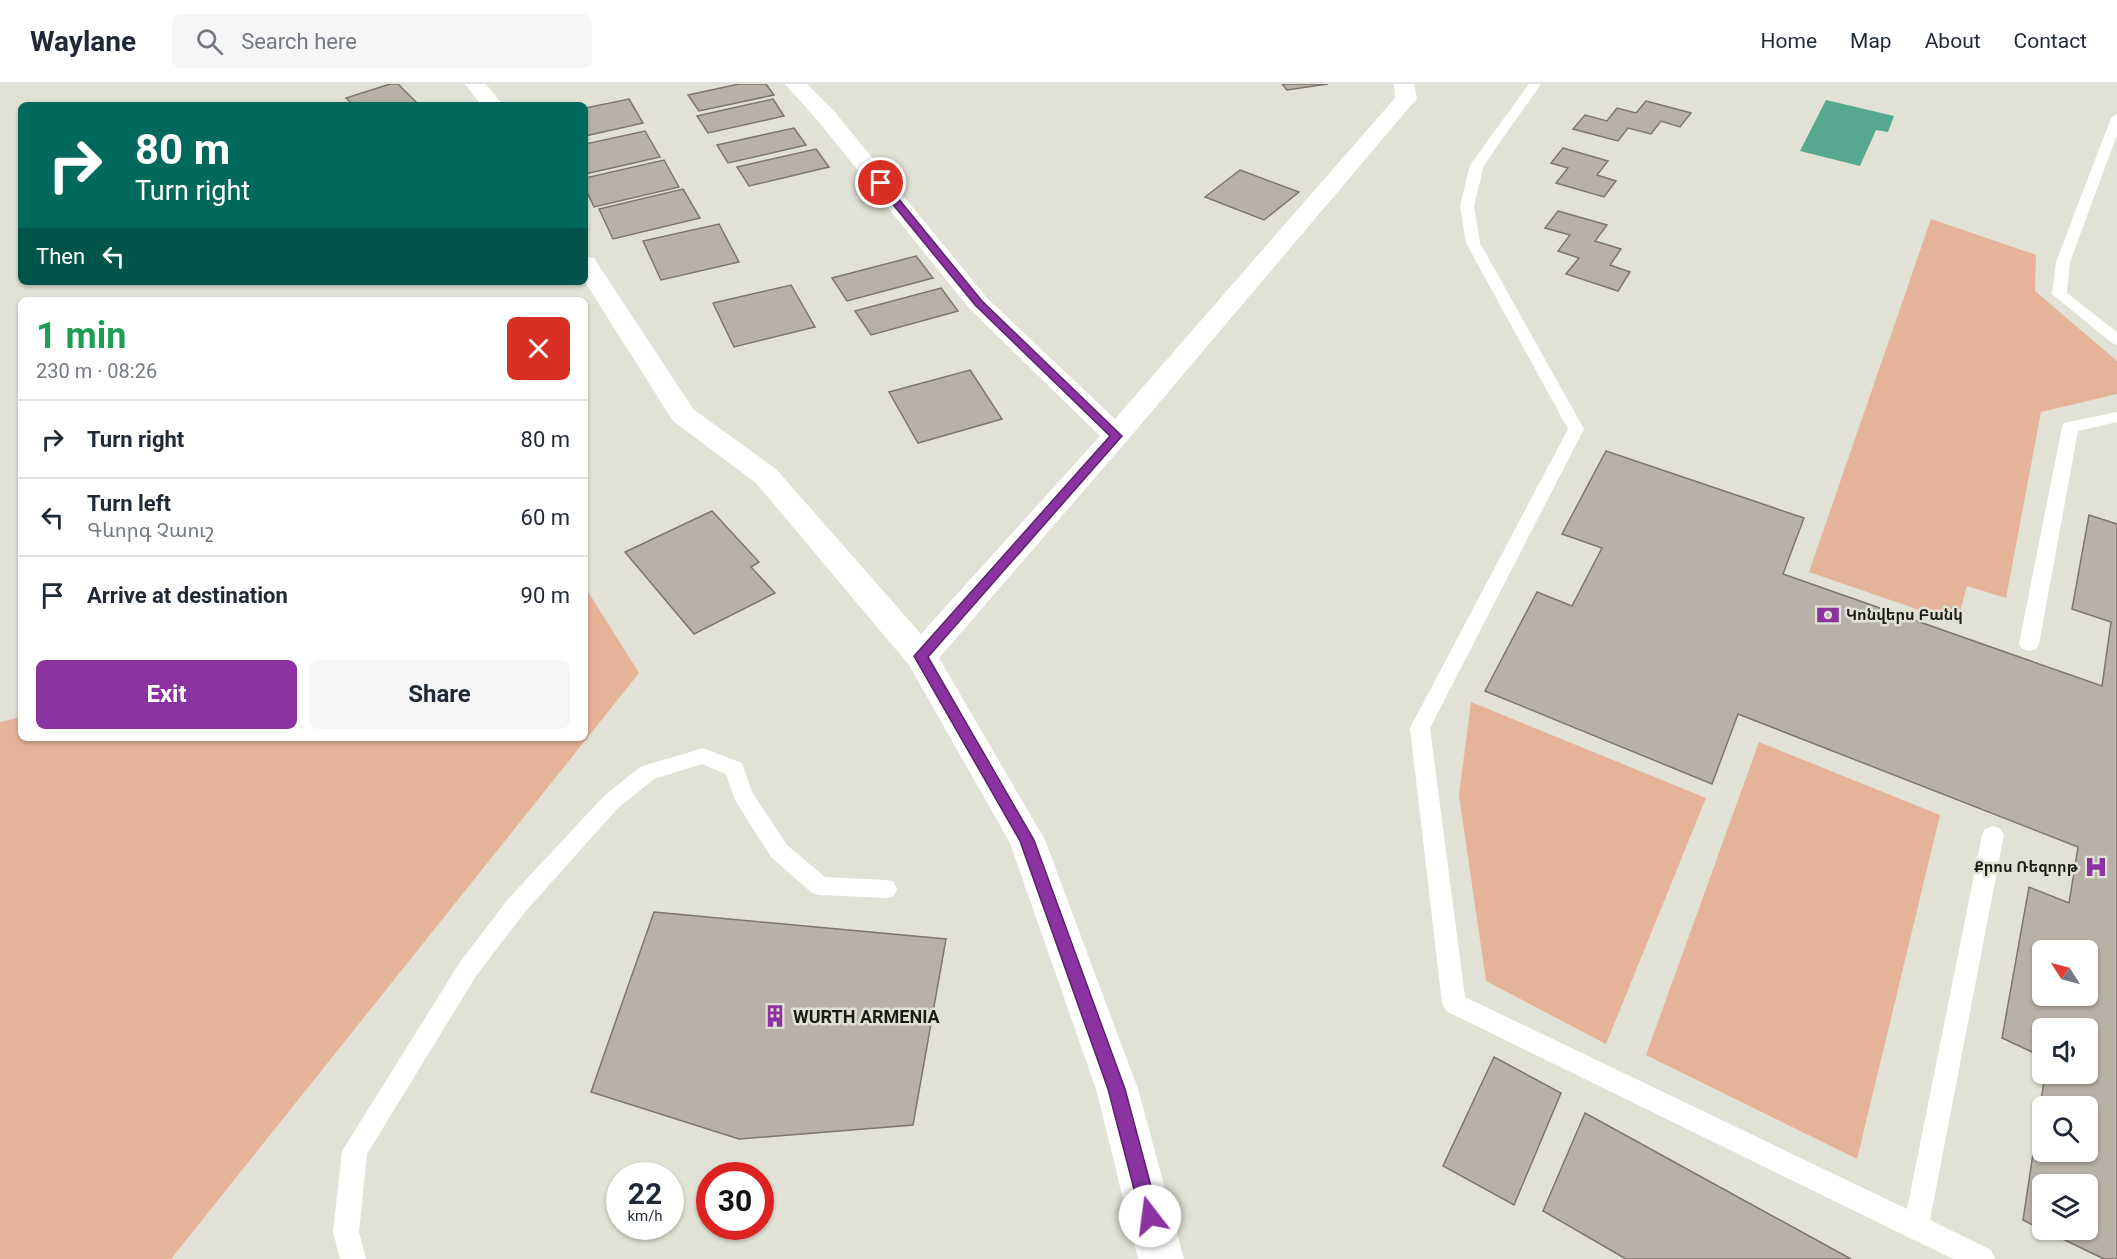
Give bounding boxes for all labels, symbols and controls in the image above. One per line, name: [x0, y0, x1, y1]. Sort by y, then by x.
search box: [172, 14, 592, 68]
text: Waylane: [30, 25, 136, 58]
icon: search: [193, 25, 226, 58]
text: Search here: [241, 29, 357, 54]
text: Home: [1761, 29, 1817, 53]
text: Map: [1850, 29, 1892, 53]
text: About: [1925, 29, 1981, 53]
text: Contact: [2014, 29, 2087, 53]
text: 80 m: [135, 125, 230, 174]
icon: right: [36, 126, 114, 204]
pin: [855, 157, 906, 208]
icon: arrive: [864, 166, 897, 199]
text: Turn right: [135, 175, 250, 207]
icon: left: [97, 240, 130, 273]
text: Then: [36, 244, 85, 269]
text: 1 min: [36, 315, 127, 357]
button: close: [507, 317, 570, 380]
text: 230 m · 08:26: [36, 359, 157, 383]
icon: right: [36, 423, 69, 456]
text: Turn right: [87, 427, 184, 452]
text: 80 m: [521, 427, 570, 452]
text: Turn left: [87, 491, 171, 516]
icon: left: [36, 501, 69, 534]
text: 60 m: [521, 505, 570, 530]
text: Գևորգ Չաուշ: [87, 518, 213, 542]
icon: arrive: [36, 579, 69, 612]
text: Arrive at destination: [87, 583, 288, 608]
text: 90 m: [521, 583, 570, 608]
bank icon: Կոնվերս Բանկ: [1815, 602, 1841, 628]
place label: Կոնվերս Բանկ: [1846, 606, 1963, 624]
button: Exit: [36, 660, 297, 729]
button: Share: [309, 660, 570, 729]
hospital icon: Քրոս Ռեզորթ: [2083, 854, 2109, 880]
place label: Քրոս Ռեզորթ: [1974, 858, 2079, 876]
north arrow: [2032, 940, 2098, 1006]
map controls: [2032, 940, 2098, 1240]
building icon: WURTH ARMENIA: [762, 1003, 788, 1029]
place label: WURTH ARMENIA: [793, 1006, 941, 1027]
button: sound: [2032, 1018, 2098, 1084]
button: search: [2032, 1096, 2098, 1162]
speed limit sign: 30: [696, 1162, 774, 1240]
button: layers: [2032, 1174, 2098, 1240]
text: 22: [628, 1176, 662, 1211]
position arrow: [1118, 1184, 1182, 1248]
text: km/h: [627, 1207, 663, 1225]

